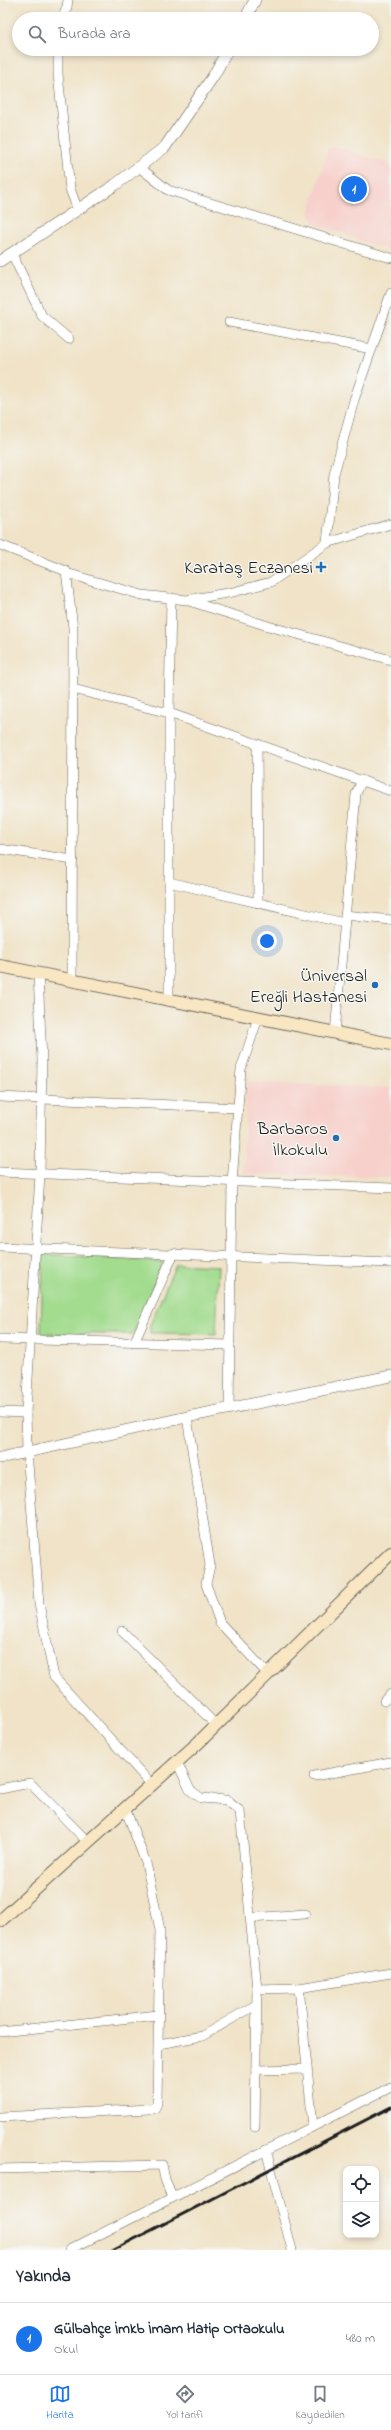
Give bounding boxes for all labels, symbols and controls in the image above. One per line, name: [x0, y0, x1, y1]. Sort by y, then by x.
search box: [12, 12, 379, 56]
icon: search: [26, 23, 48, 45]
text: Burada ara: [58, 23, 131, 45]
pin: 1: [341, 174, 367, 204]
place label: Karataş Eczanesi: [184, 556, 313, 582]
marker: Karataş Eczanesi: [316, 562, 326, 572]
your location: [257, 931, 277, 951]
place label: Üniversal Ereğli Hastanesi: [250, 964, 367, 1012]
marker: Üniversal Ereğli Hastanesi: [370, 980, 380, 990]
place label: Barbaros İlkokulu: [256, 1117, 328, 1164]
marker: Barbaros İlkokulu: [331, 1133, 341, 1143]
map controls: [343, 2166, 379, 2238]
button: locate: [343, 2166, 379, 2202]
button: layers: [343, 2202, 379, 2238]
text: Yakında: [16, 2264, 71, 2289]
text: Gülbahçe İmkb İmam Hatip Ortaokulu: [54, 2318, 284, 2340]
text: 1: [27, 2329, 31, 2348]
text: 480 m: [346, 2329, 375, 2348]
text: Okul: [54, 2340, 78, 2359]
tab: Harita: [46, 2383, 74, 2423]
tab: Yol tarifi: [166, 2383, 203, 2423]
tab: Kaydedilen: [296, 2383, 345, 2423]

